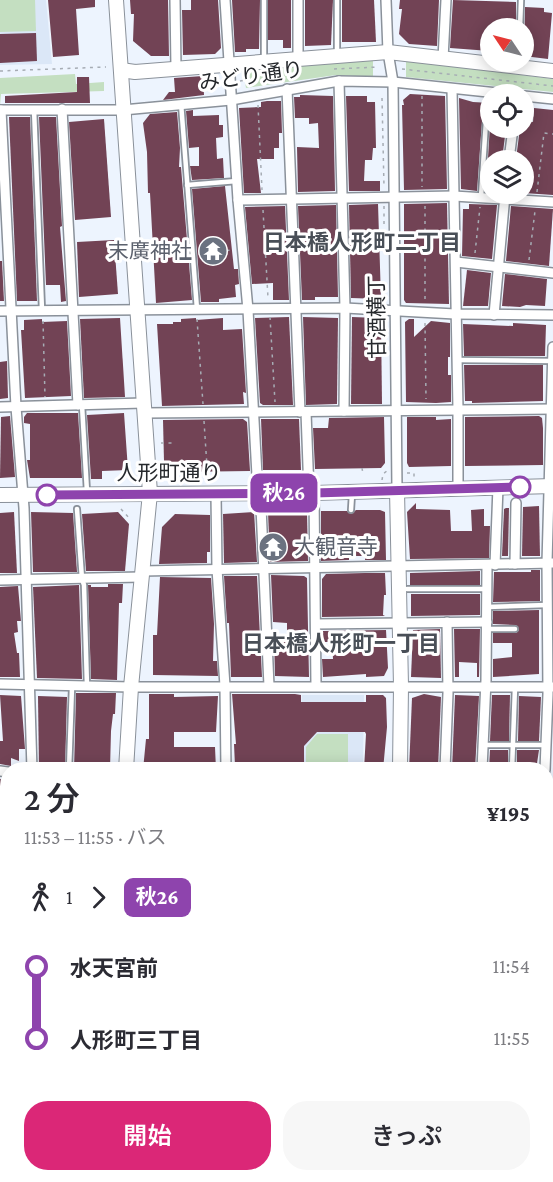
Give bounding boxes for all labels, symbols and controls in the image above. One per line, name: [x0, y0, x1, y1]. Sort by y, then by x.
north arrow: [480, 18, 534, 72]
map controls: [480, 18, 534, 204]
street label: みどり通り: [197, 57, 305, 95]
button: locate: [480, 84, 534, 138]
button: layers: [480, 150, 534, 204]
district label: 日本橋人形町二丁目: [263, 230, 461, 255]
temple icon: 末廣神社: [197, 235, 229, 267]
place label: 末廣神社: [108, 239, 192, 263]
street label: 甘酒横丁: [364, 275, 390, 359]
street label: 人形町通り: [117, 461, 222, 485]
line badge: 秋26: [250, 474, 318, 512]
unlabelled marker: [509, 476, 531, 498]
text: 秋26: [262, 481, 306, 505]
unlabelled marker: [36, 484, 58, 506]
temple icon: 大観音寺: [257, 531, 289, 563]
place label: 大観音寺: [294, 535, 378, 559]
district label: 日本橋人形町一丁目: [242, 631, 440, 656]
text: 2 分: [24, 780, 80, 817]
text: ¥195: [487, 801, 530, 826]
text: 11:53 – 11:55 · バス: [24, 826, 167, 848]
icon: walk: [24, 881, 57, 914]
icon: forward: [82, 881, 115, 914]
text: 秋26: [136, 885, 179, 909]
text: 1: [66, 886, 73, 908]
text: 11:54: [493, 955, 530, 977]
text: 水天宮前: [70, 956, 158, 981]
text: 11:55: [493, 1027, 530, 1049]
text: 人形町三丁目: [70, 1028, 202, 1053]
button: 開始: [24, 1101, 271, 1170]
button: きっぷ: [283, 1101, 530, 1170]

